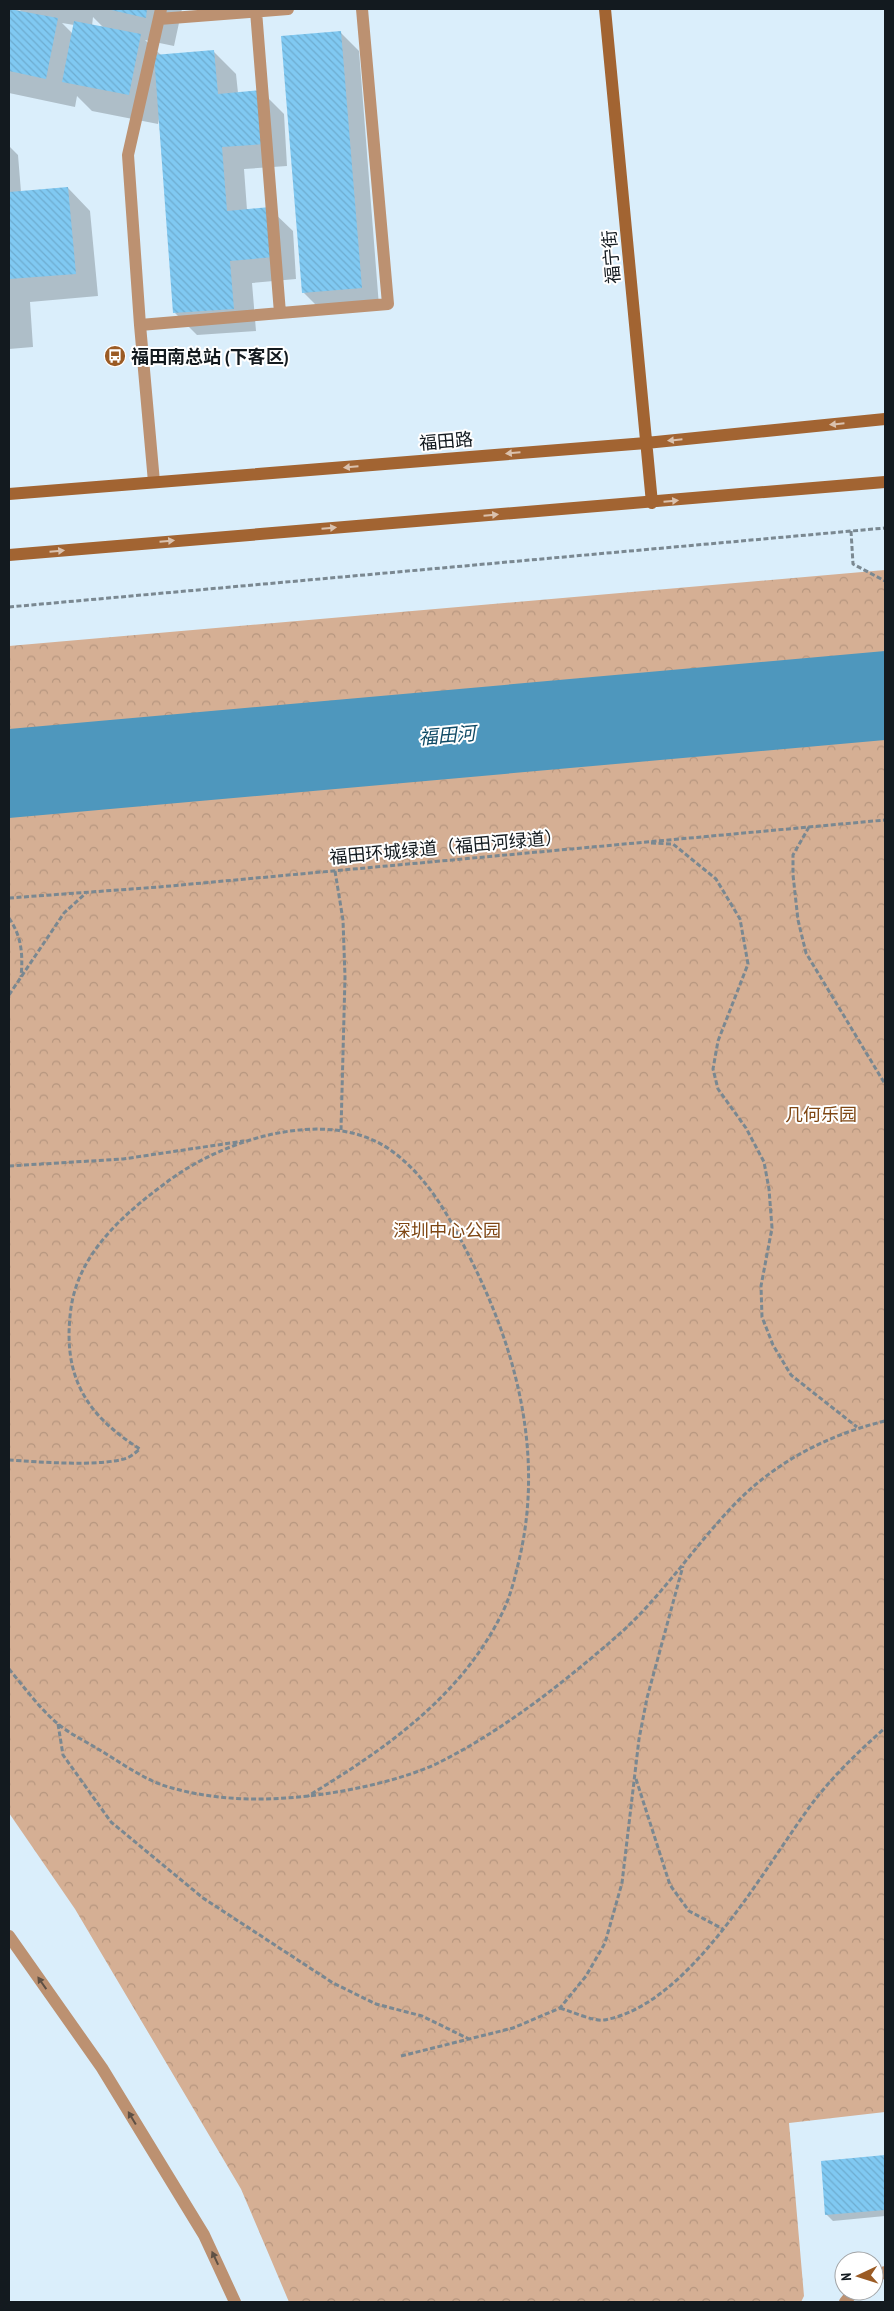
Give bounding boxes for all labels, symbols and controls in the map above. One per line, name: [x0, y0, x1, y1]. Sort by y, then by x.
street label: 福宁街: [597, 229, 625, 285]
bus stop icon: 福田南总站 (下客区): [103, 344, 127, 368]
place label: 福田南总站 (下客区): [131, 345, 289, 368]
one-way arrow: [828, 420, 844, 428]
street label: 福田路: [418, 427, 474, 455]
one-way arrow: [667, 436, 683, 444]
one-way arrow: [505, 450, 521, 458]
one-way arrow: [343, 463, 359, 471]
one-way arrow: [663, 497, 679, 505]
one-way arrow: [484, 511, 500, 519]
one-way arrow: [322, 524, 338, 532]
one-way arrow: [160, 537, 176, 545]
one-way arrow: [50, 546, 66, 554]
water label: 福田河: [418, 720, 480, 749]
street label: 福田环城绿道（福田河绿道）: [328, 825, 564, 869]
park label: 几何乐园: [785, 1103, 857, 1126]
park label: 深圳中心公园: [393, 1219, 501, 1242]
one-way arrow: [37, 1976, 47, 1990]
one-way arrow: [128, 2112, 137, 2125]
one-way arrow: [210, 2251, 218, 2265]
north arrow: [834, 2251, 884, 2301]
text: N: [837, 2273, 855, 2281]

